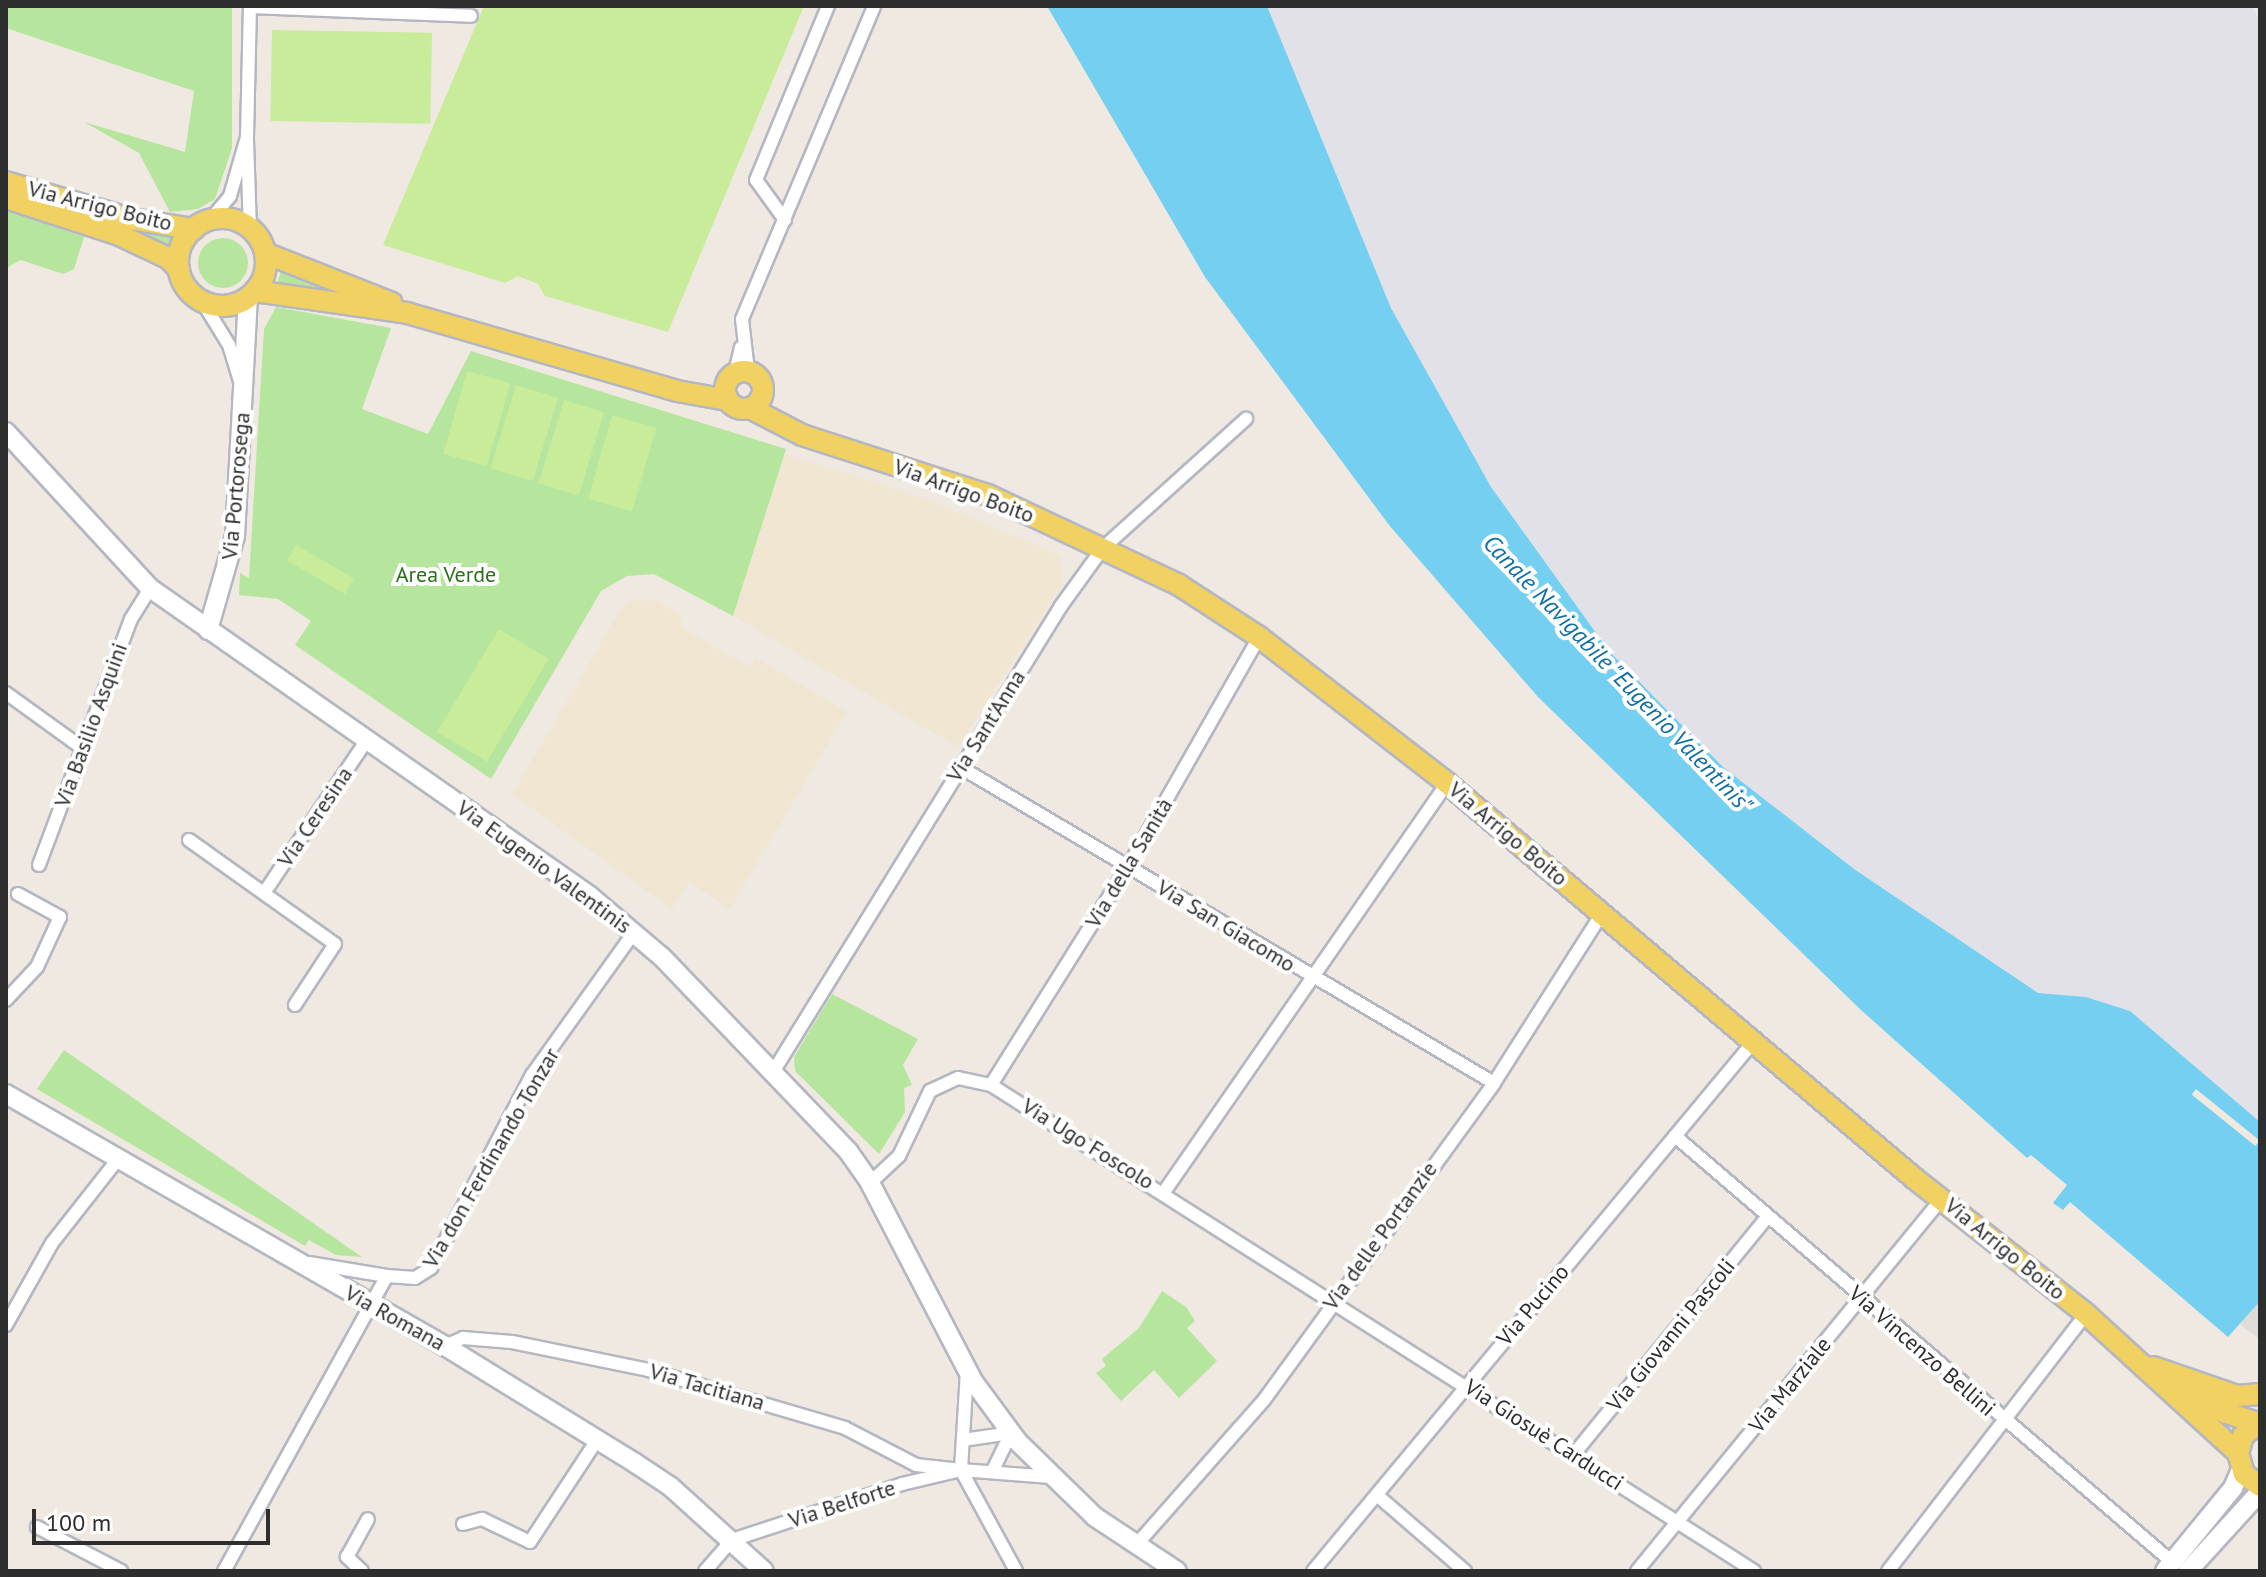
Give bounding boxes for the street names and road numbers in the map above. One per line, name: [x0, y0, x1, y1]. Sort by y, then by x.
street label: Via Arrigo Boito: [25, 175, 175, 237]
street label: Via Portorosega: [216, 411, 256, 561]
street label: Via Arrigo Boito: [890, 453, 1038, 529]
street label: Via Basilio Asquini: [49, 639, 133, 811]
street label: Via Sant'Anna: [941, 665, 1031, 787]
street label: Via Ceresina: [272, 762, 358, 872]
street label: Via Arrigo Boito: [1443, 776, 1573, 892]
street label: Via della Sanità: [1080, 793, 1178, 933]
street label: Via Eugenio Valentinis: [451, 795, 637, 939]
street label: Via San Giacomo: [1152, 874, 1300, 978]
street label: Via don Ferdinando Tonzar: [417, 1043, 565, 1273]
street label: Via Ugo Foscolo: [1017, 1093, 1159, 1195]
street label: Via delle Portanzie: [1317, 1157, 1443, 1315]
street label: Via Arrigo Boito: [1939, 1192, 2071, 1306]
street label: Via Giovanni Pascoli: [1601, 1253, 1741, 1417]
street label: Via Pucino: [1491, 1259, 1575, 1351]
street label: Via Romana: [340, 1280, 450, 1356]
street label: Via Vincenzo Bellini: [1843, 1280, 2001, 1422]
street label: Via Marziale: [1743, 1332, 1837, 1438]
street label: Via Tacitiana: [646, 1358, 768, 1416]
street label: Via Giosuè Carducci: [1460, 1374, 1628, 1496]
street label: Via Belforte: [785, 1474, 899, 1534]

